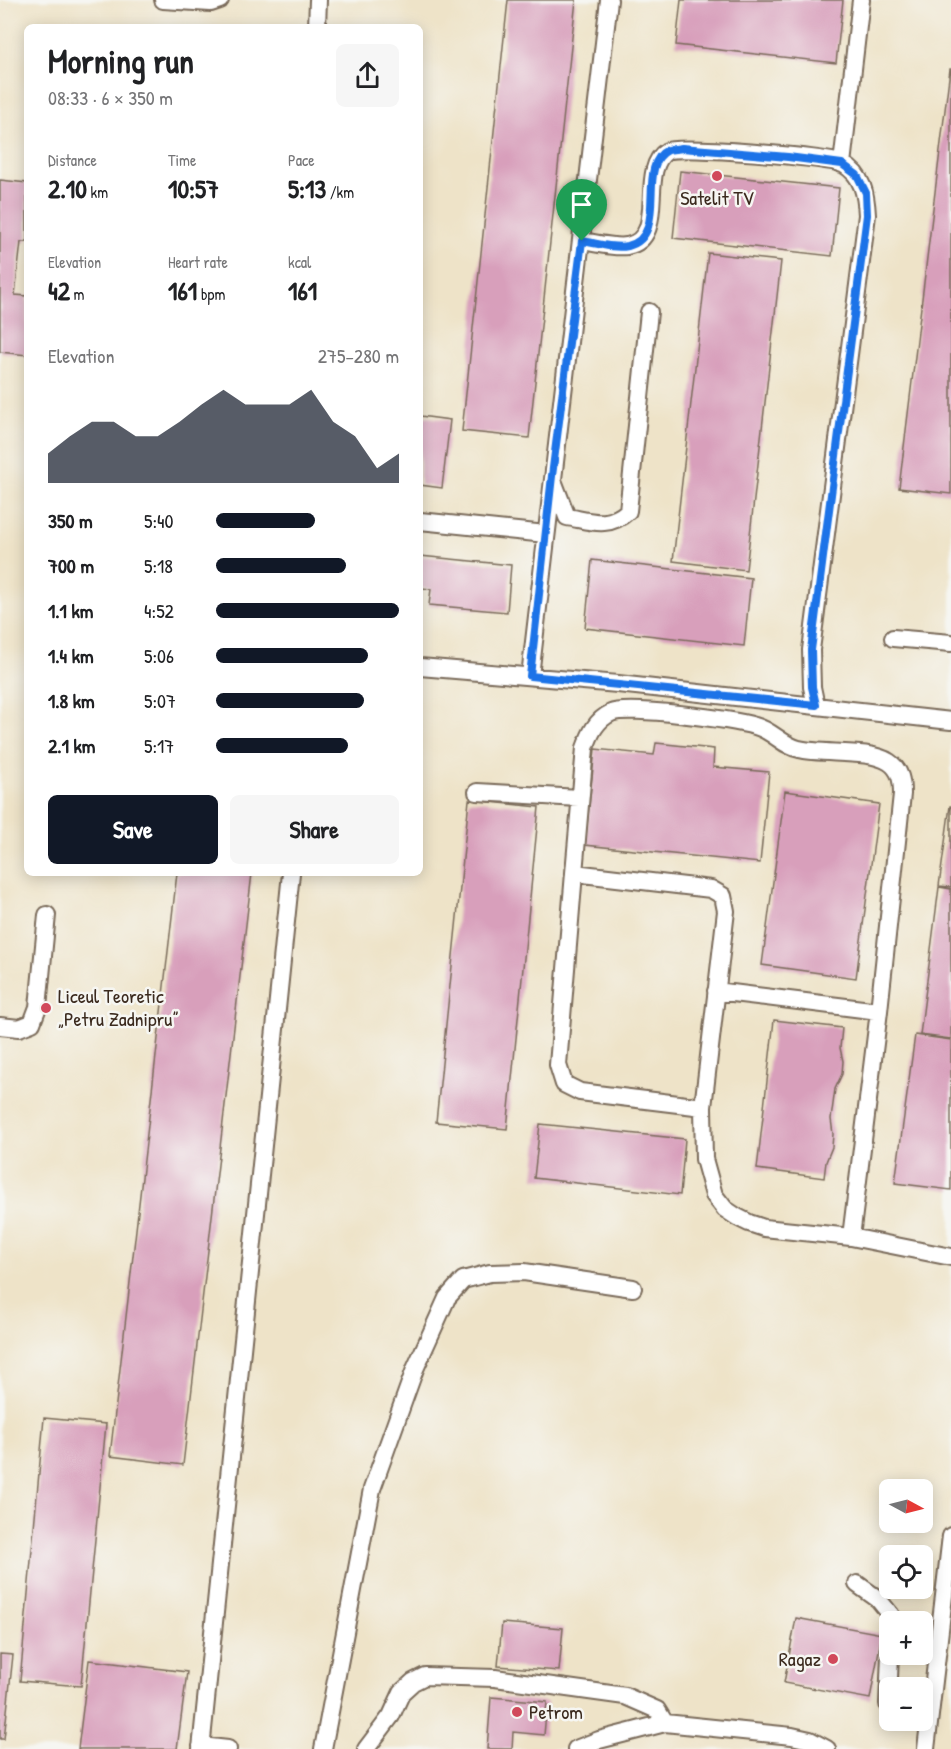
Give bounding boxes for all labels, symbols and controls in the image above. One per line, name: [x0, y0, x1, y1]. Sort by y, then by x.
text: Morning run: [48, 39, 194, 83]
button: share: [336, 44, 399, 107]
text: 08:33 · 6 × 350 m: [48, 84, 173, 111]
text: Distance: [48, 149, 97, 171]
text: Time: [168, 149, 196, 171]
text: Pace: [288, 149, 315, 171]
marker: Satelit TV: [710, 169, 724, 183]
text: 2.10: [48, 171, 87, 206]
text: 10:57: [168, 171, 219, 206]
text: 5:13: [288, 171, 326, 206]
pin: [556, 179, 607, 241]
text: km: [87, 181, 108, 203]
text: /km: [326, 181, 354, 203]
place label: Satelit TV: [680, 184, 755, 211]
icon: arrive: [565, 188, 598, 221]
text: Elevation: [48, 251, 101, 273]
text: Heart rate: [168, 251, 228, 273]
text: kcal: [288, 251, 311, 273]
text: 42: [48, 273, 70, 308]
text: 161: [168, 273, 197, 308]
text: 161: [288, 273, 317, 308]
text: m: [70, 283, 84, 305]
text: bpm: [197, 283, 225, 305]
text: Elevation: [48, 342, 114, 369]
text: 275–280 m: [318, 342, 399, 369]
text: 350 m: [48, 507, 93, 534]
text: 5:40: [144, 507, 174, 534]
text: 700 m: [48, 552, 94, 579]
text: 5:18: [144, 552, 173, 579]
text: 1.1 km: [48, 597, 93, 624]
text: 4:52: [144, 597, 174, 624]
text: 1.4 km: [48, 642, 94, 669]
text: 5:06: [144, 642, 174, 669]
text: 1.8 km: [48, 687, 95, 714]
text: 5:07: [144, 687, 176, 714]
text: 2.1 km: [48, 732, 95, 759]
text: 5:17: [144, 732, 174, 759]
button: Save: [48, 795, 218, 864]
button: Share: [230, 795, 399, 864]
place label: Liceul Teoretic „Petru Zadnipru”: [58, 982, 178, 1032]
marker: Liceul Teoretic „Petru Zadnipru”: [39, 1001, 53, 1015]
north arrow: [879, 1479, 933, 1533]
map controls: [879, 1479, 933, 1731]
button: locate: [879, 1545, 933, 1599]
button: +: [879, 1611, 933, 1665]
place label: Ragaz: [779, 1645, 821, 1672]
marker: Ragaz: [826, 1652, 840, 1666]
button: −: [879, 1677, 933, 1731]
place label: Petrom: [529, 1698, 583, 1725]
marker: Petrom: [510, 1705, 524, 1719]

